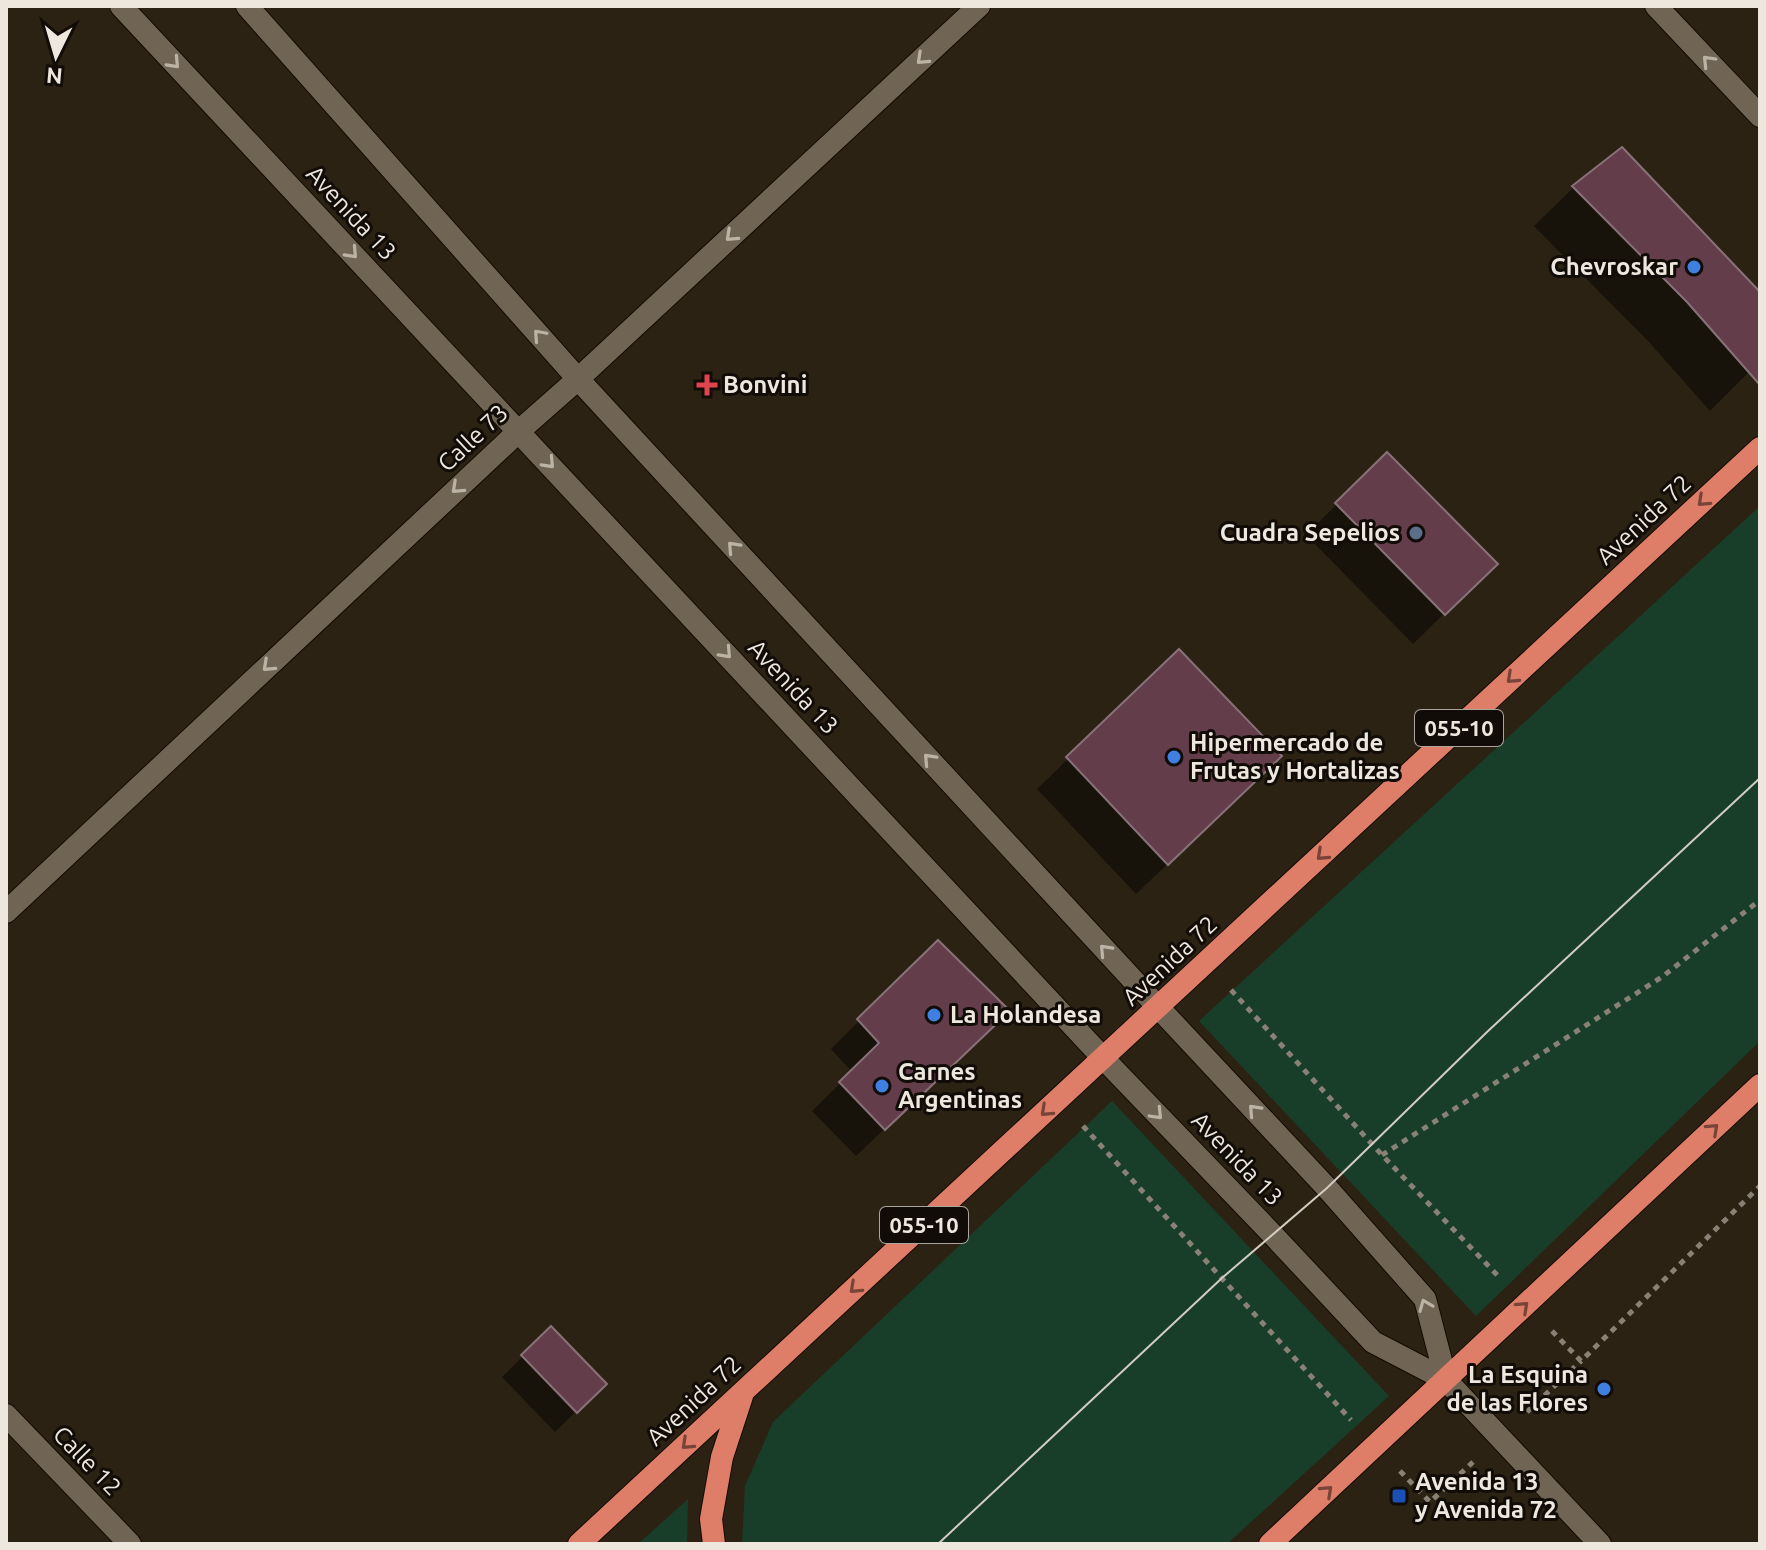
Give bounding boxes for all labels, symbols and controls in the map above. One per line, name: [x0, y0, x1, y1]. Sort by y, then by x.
north arrow: [16, 16, 96, 96]
one-way arrow: [916, 50, 931, 64]
one-way arrow: [165, 54, 180, 68]
one-way arrow: [1702, 56, 1717, 70]
text: N: [45, 63, 63, 90]
street label: Avenida 13: [301, 160, 402, 265]
one-way arrow: [726, 227, 741, 241]
one-way arrow: [343, 244, 358, 258]
place label: Chevroskar: [1550, 253, 1678, 280]
marker: Chevroskar: [1685, 258, 1703, 276]
one-way arrow: [534, 330, 549, 345]
place label: Bonvini: [723, 371, 807, 398]
marker: Bonvini: [698, 376, 716, 394]
street label: Calle 73: [432, 399, 513, 477]
one-way arrow: [539, 454, 554, 468]
street label: Avenida 72: [1591, 469, 1696, 570]
one-way arrow: [452, 479, 467, 493]
one-way arrow: [1698, 492, 1712, 507]
place label: Cuadra Sepelios: [1220, 519, 1400, 546]
marker: Cuadra Sepelios: [1407, 524, 1425, 542]
one-way arrow: [729, 542, 743, 557]
street label: Avenida 13: [743, 634, 844, 739]
one-way arrow: [717, 644, 732, 658]
one-way arrow: [263, 657, 277, 672]
one-way arrow: [1507, 669, 1522, 683]
road number: 055-10: [1415, 710, 1503, 746]
place label: Hipermercado de Frutas y Hortalizas: [1190, 729, 1400, 784]
marker: Hipermercado de Frutas y Hortalizas: [1165, 748, 1183, 766]
one-way arrow: [923, 754, 938, 768]
one-way arrow: [1317, 846, 1331, 861]
street label: Avenida 72: [1117, 910, 1222, 1011]
one-way arrow: [1100, 945, 1115, 959]
place label: La Holandesa: [950, 1001, 1101, 1028]
marker: La Holandesa: [925, 1006, 943, 1024]
place label: Carnes Argentinas: [898, 1058, 1022, 1113]
marker: Carnes Argentinas: [873, 1077, 891, 1095]
one-way arrow: [1041, 1102, 1055, 1117]
one-way arrow: [1148, 1105, 1162, 1119]
one-way arrow: [1249, 1105, 1264, 1119]
street label: Avenida 13: [1186, 1107, 1288, 1211]
one-way arrow: [1704, 1124, 1718, 1138]
road number: 055-10: [880, 1207, 968, 1243]
one-way arrow: [850, 1278, 864, 1293]
one-way arrow: [1418, 1299, 1434, 1313]
one-way arrow: [1514, 1302, 1528, 1316]
street label: Avenida 72: [641, 1350, 746, 1451]
place label: La Esquina de las Flores: [1446, 1361, 1588, 1416]
marker: La Esquina de las Flores: [1595, 1380, 1613, 1398]
street label: Calle 12: [48, 1421, 127, 1501]
one-way arrow: [682, 1434, 696, 1449]
place label: Avenida 13 y Avenida 72: [1415, 1468, 1557, 1523]
one-way arrow: [1318, 1485, 1332, 1500]
marker: Avenida 13 y Avenida 72: [1390, 1487, 1408, 1505]

